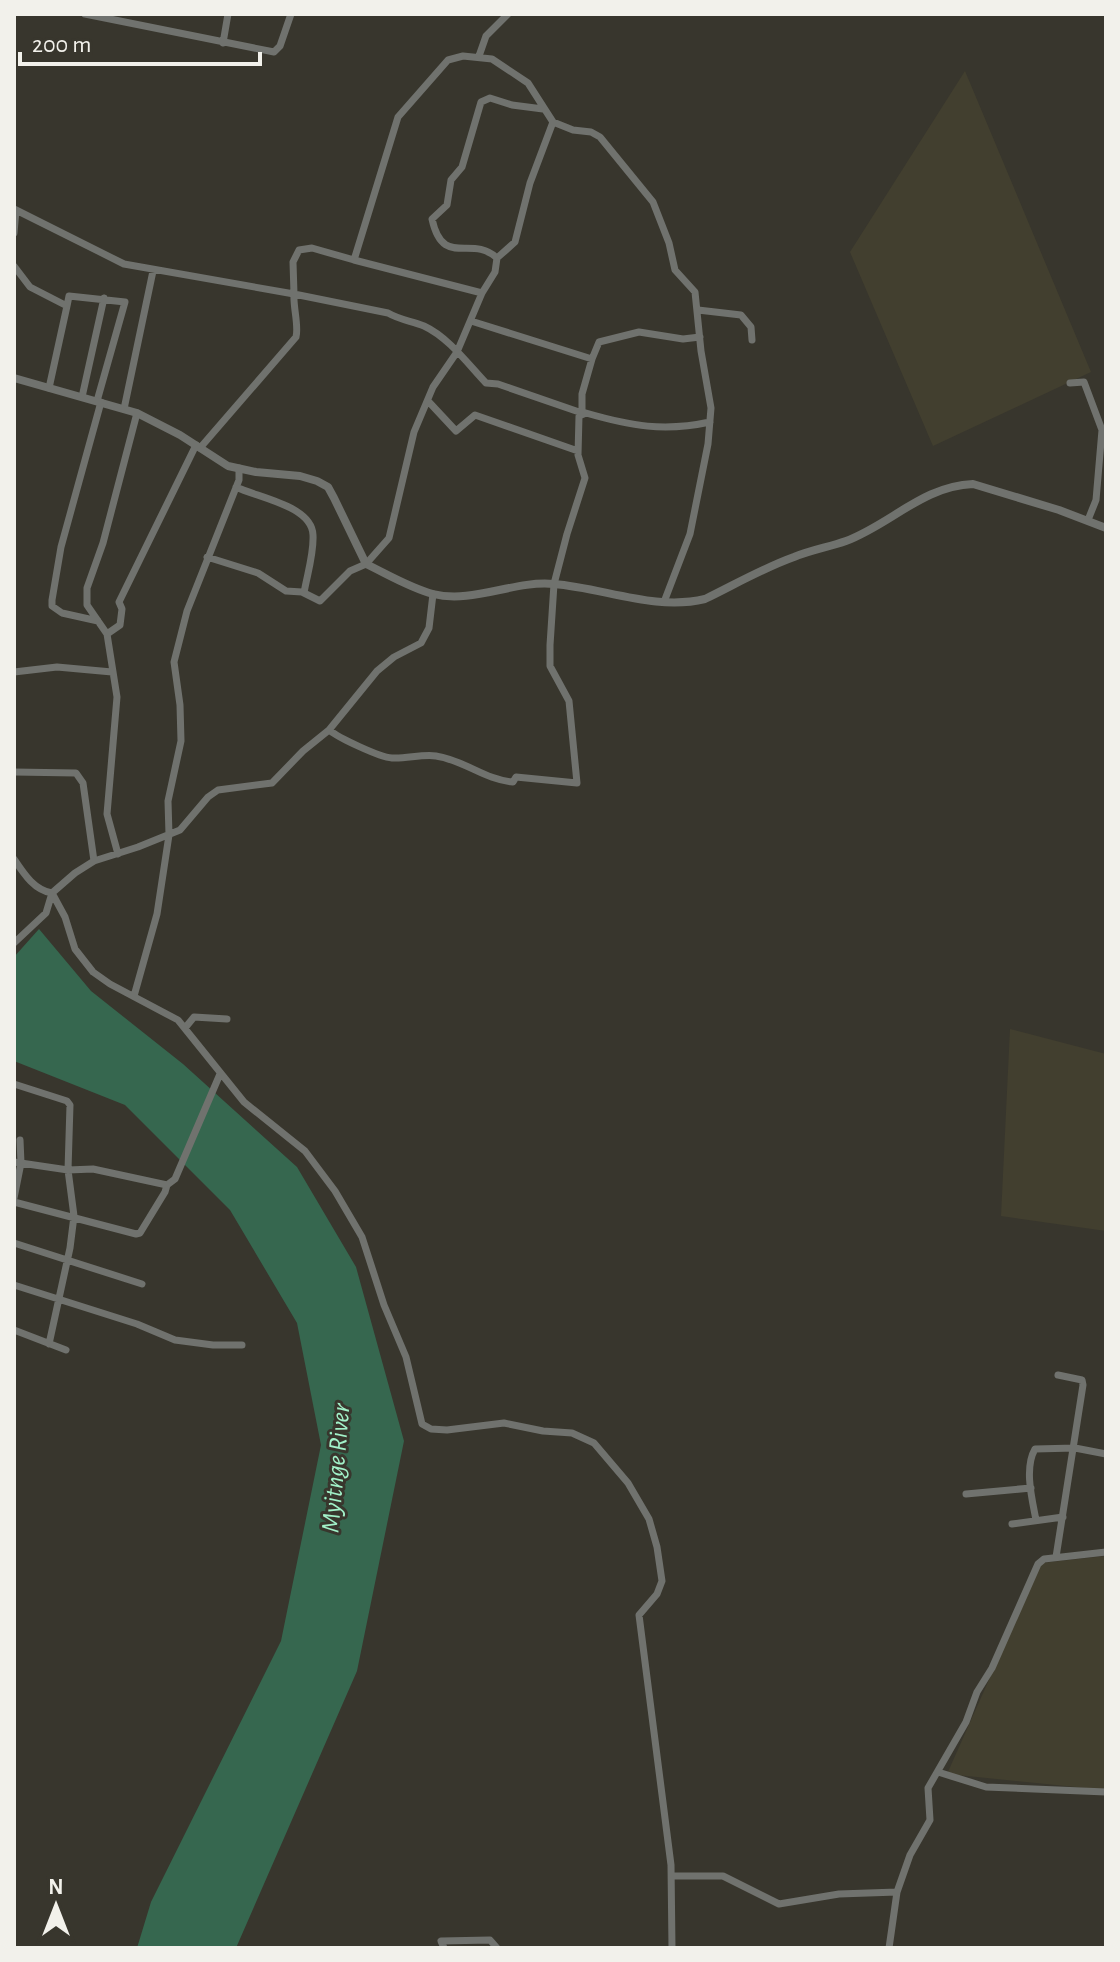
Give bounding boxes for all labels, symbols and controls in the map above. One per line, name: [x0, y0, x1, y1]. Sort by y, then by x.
scale bar: [20, 16, 260, 66]
text: 200 m: [32, 33, 91, 57]
water label: Myitnge River: [317, 1401, 355, 1534]
north arrow: [16, 1866, 96, 1946]
text: N: [48, 1876, 64, 1898]

